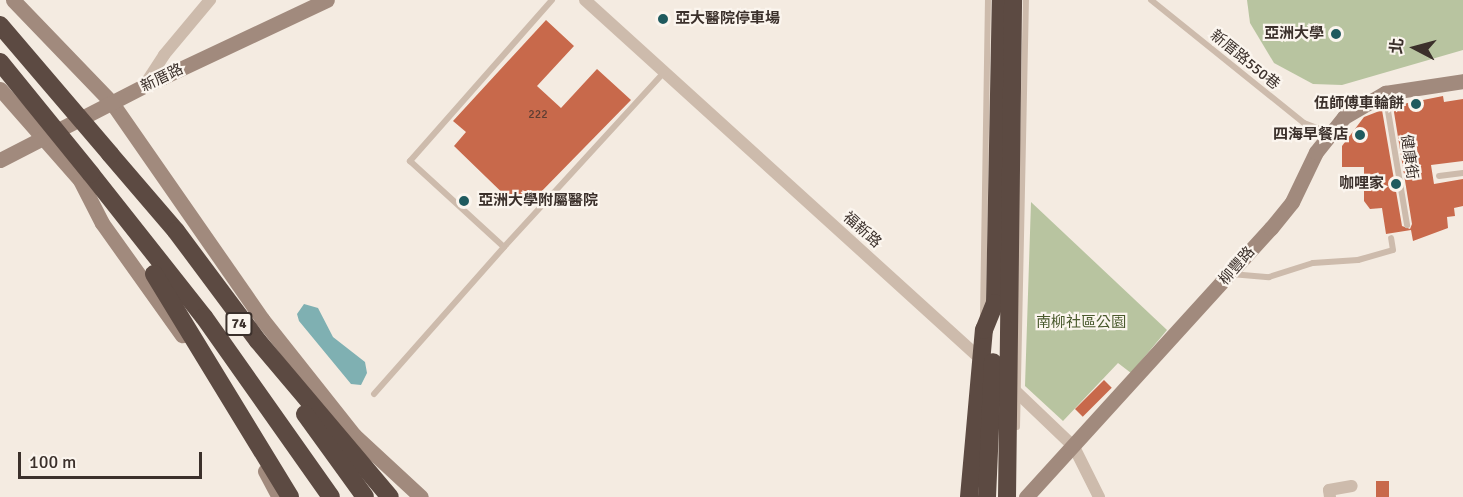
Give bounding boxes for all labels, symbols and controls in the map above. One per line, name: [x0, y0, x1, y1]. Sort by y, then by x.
place label: 亞大醫院停車場: [675, 10, 780, 28]
marker: 亞大醫院停車場: [656, 12, 670, 26]
north arrow: [1385, 18, 1445, 78]
place label: 亞洲大學: [1264, 25, 1324, 43]
street label: 新厝路550巷: [1207, 26, 1283, 94]
marker: 亞洲大學: [1329, 27, 1343, 41]
text: 北: [1386, 37, 1408, 55]
street label: 新厝路: [138, 60, 186, 96]
place label: 伍師傅車輪餅: [1314, 95, 1404, 113]
marker: 伍師傅車輪餅: [1409, 97, 1423, 111]
house number: 222: [528, 108, 548, 122]
place label: 四海早餐店: [1273, 126, 1348, 144]
marker: 四海早餐店: [1353, 128, 1367, 142]
street label: 健康街: [1397, 133, 1421, 181]
place label: 咖哩家: [1339, 175, 1384, 193]
marker: 咖哩家: [1389, 177, 1403, 191]
marker: 亞洲大學附屬醫院: [455, 192, 473, 210]
place label: 亞洲大學附屬醫院: [478, 192, 598, 210]
street label: 福新路: [839, 208, 885, 252]
street label: 柳豐路: [1215, 243, 1259, 289]
road number: 74: [224, 313, 254, 335]
park label: 南柳社區公園: [1036, 314, 1126, 332]
scale bar: [21, 440, 206, 478]
text: 100 m: [29, 451, 76, 473]

